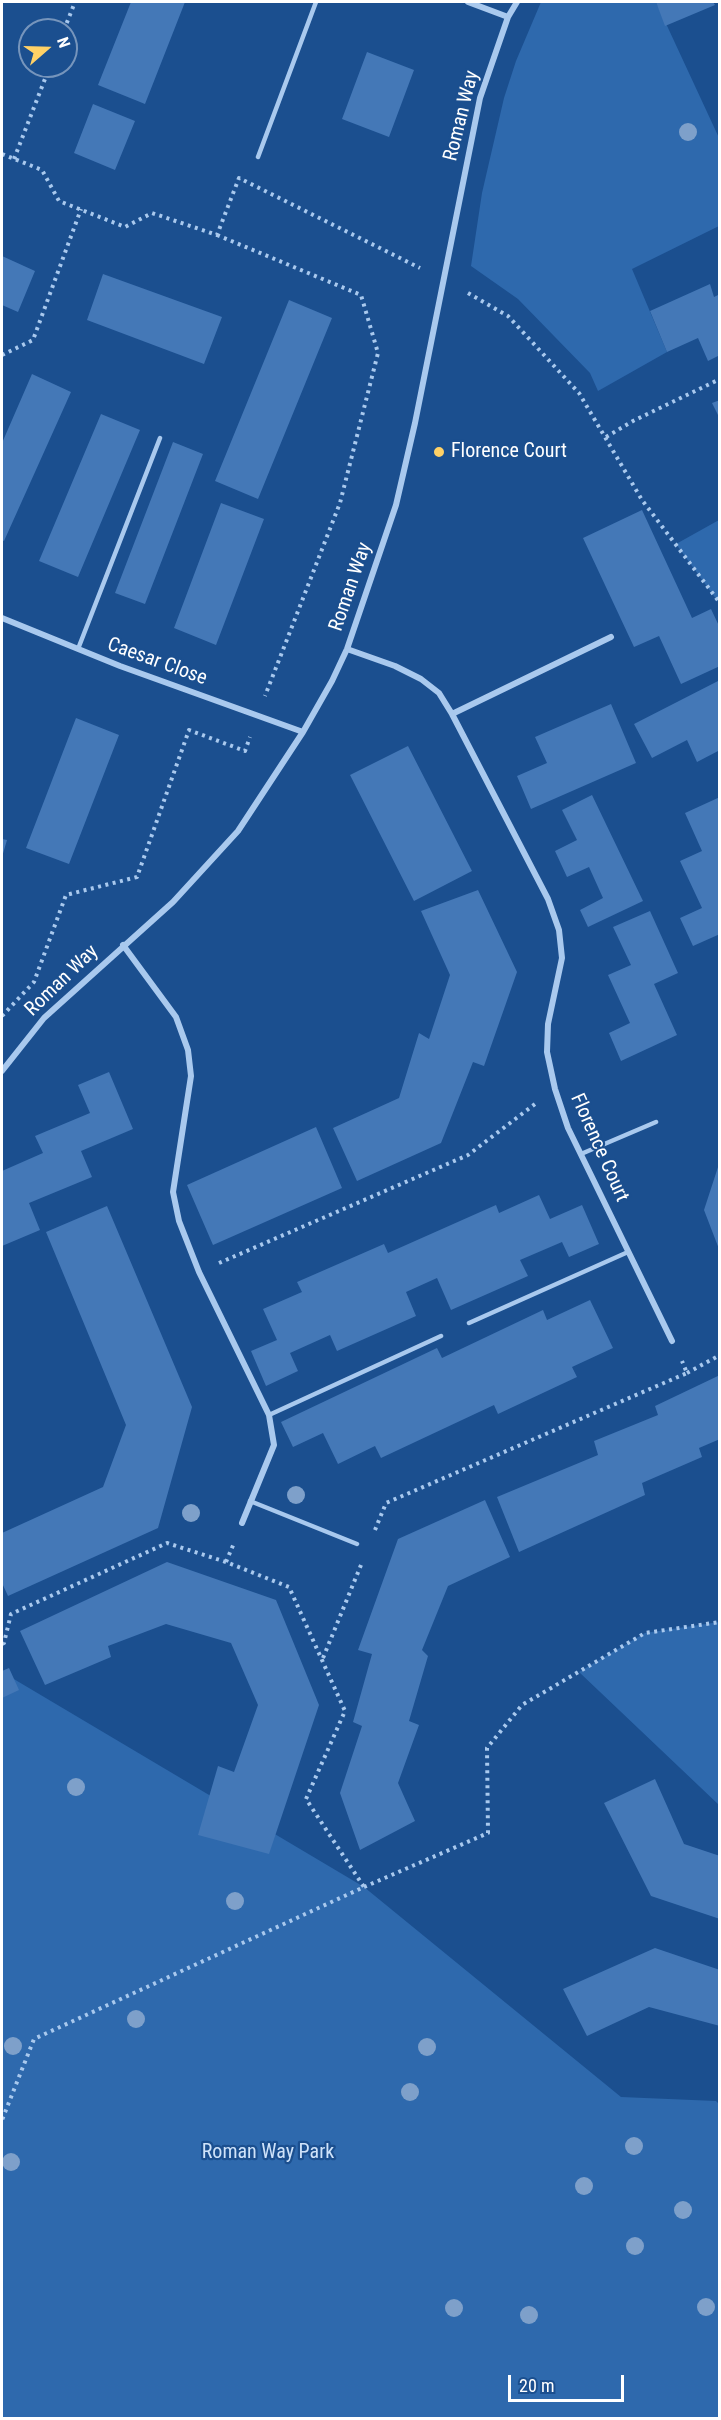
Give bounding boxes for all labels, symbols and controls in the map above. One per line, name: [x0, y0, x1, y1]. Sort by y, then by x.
north arrow: [18, 18, 78, 78]
text: N: [53, 34, 74, 50]
street label: Roman Way: [439, 68, 485, 164]
place label: Florence Court: [451, 440, 567, 464]
marker: Florence Court: [432, 445, 446, 459]
street label: Roman Way: [325, 539, 377, 635]
street label: Caesar Close: [104, 633, 210, 691]
street label: Roman Way: [20, 940, 104, 1022]
street label: Florence Court: [564, 1090, 634, 1206]
park label: Roman Way Park: [202, 2141, 334, 2165]
scale bar: [511, 2363, 626, 2401]
text: 20 m: [519, 2375, 554, 2396]

